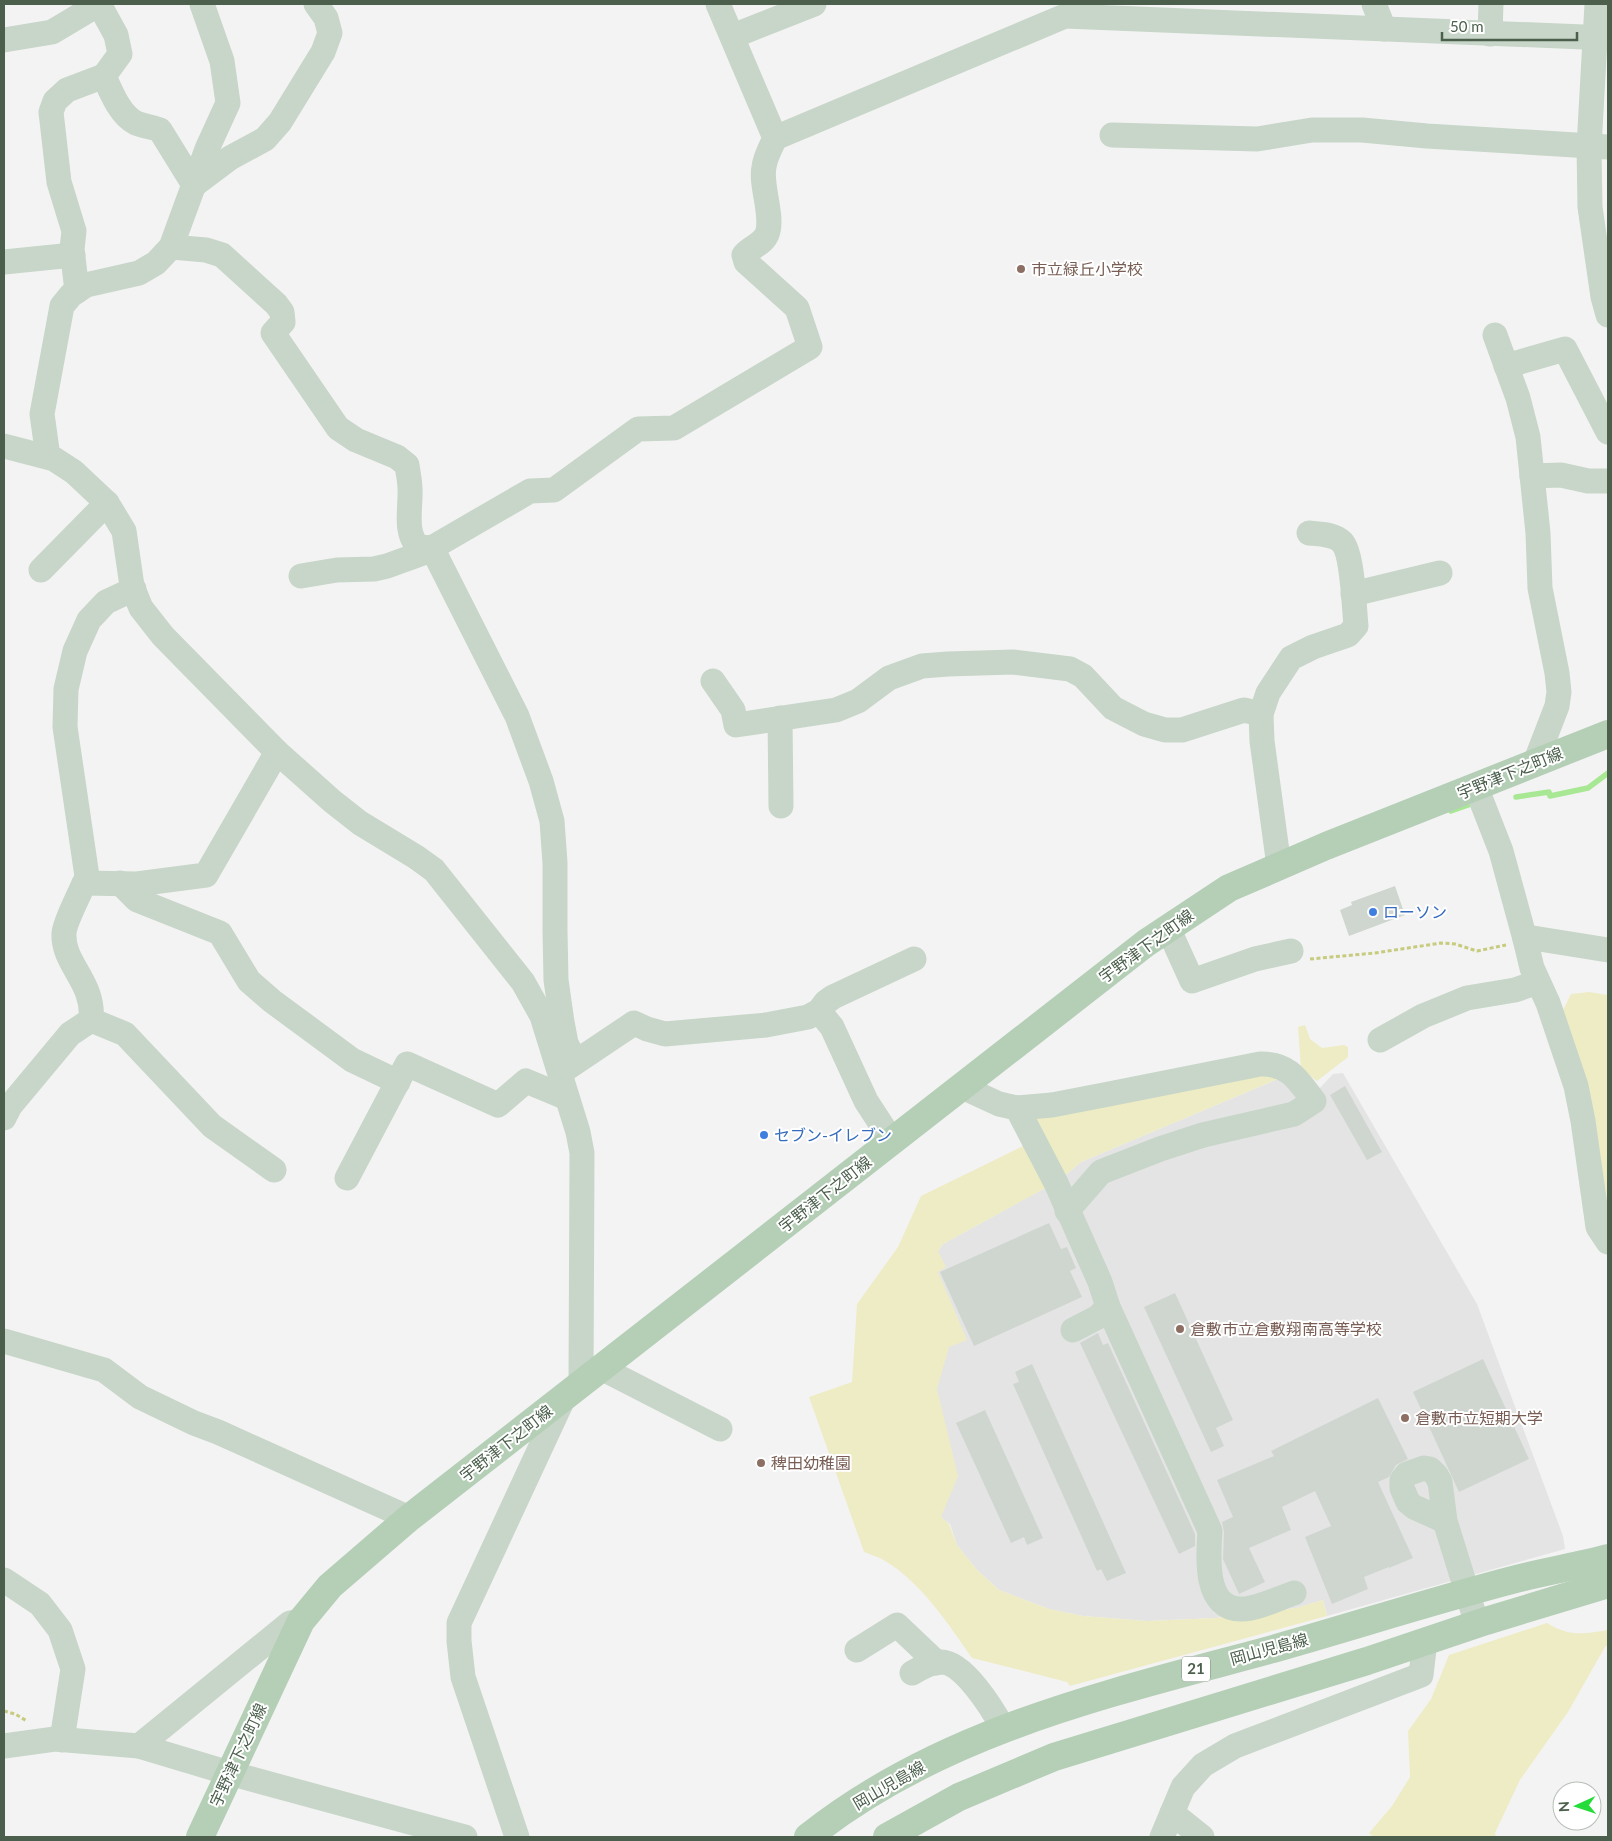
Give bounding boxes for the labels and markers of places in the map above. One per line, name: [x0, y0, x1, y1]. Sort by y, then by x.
place label: 市立緑丘小学校: [1031, 259, 1143, 278]
marker: 市立緑丘小学校: [1015, 263, 1027, 275]
place label: ローソン: [1383, 902, 1447, 921]
marker: ローソン: [1367, 906, 1379, 918]
place label: セブン-イレブン: [774, 1125, 892, 1144]
marker: セブン-イレブン: [758, 1129, 770, 1141]
place label: 倉敷市立倉敷翔南高等学校: [1190, 1319, 1382, 1338]
marker: 倉敷市立倉敷翔南高等学校: [1174, 1323, 1186, 1335]
place label: 倉敷市立短期大学: [1415, 1408, 1543, 1427]
marker: 倉敷市立短期大学: [1399, 1412, 1411, 1424]
place label: 稗田幼稚園: [771, 1453, 851, 1472]
marker: 稗田幼稚園: [755, 1457, 767, 1469]

